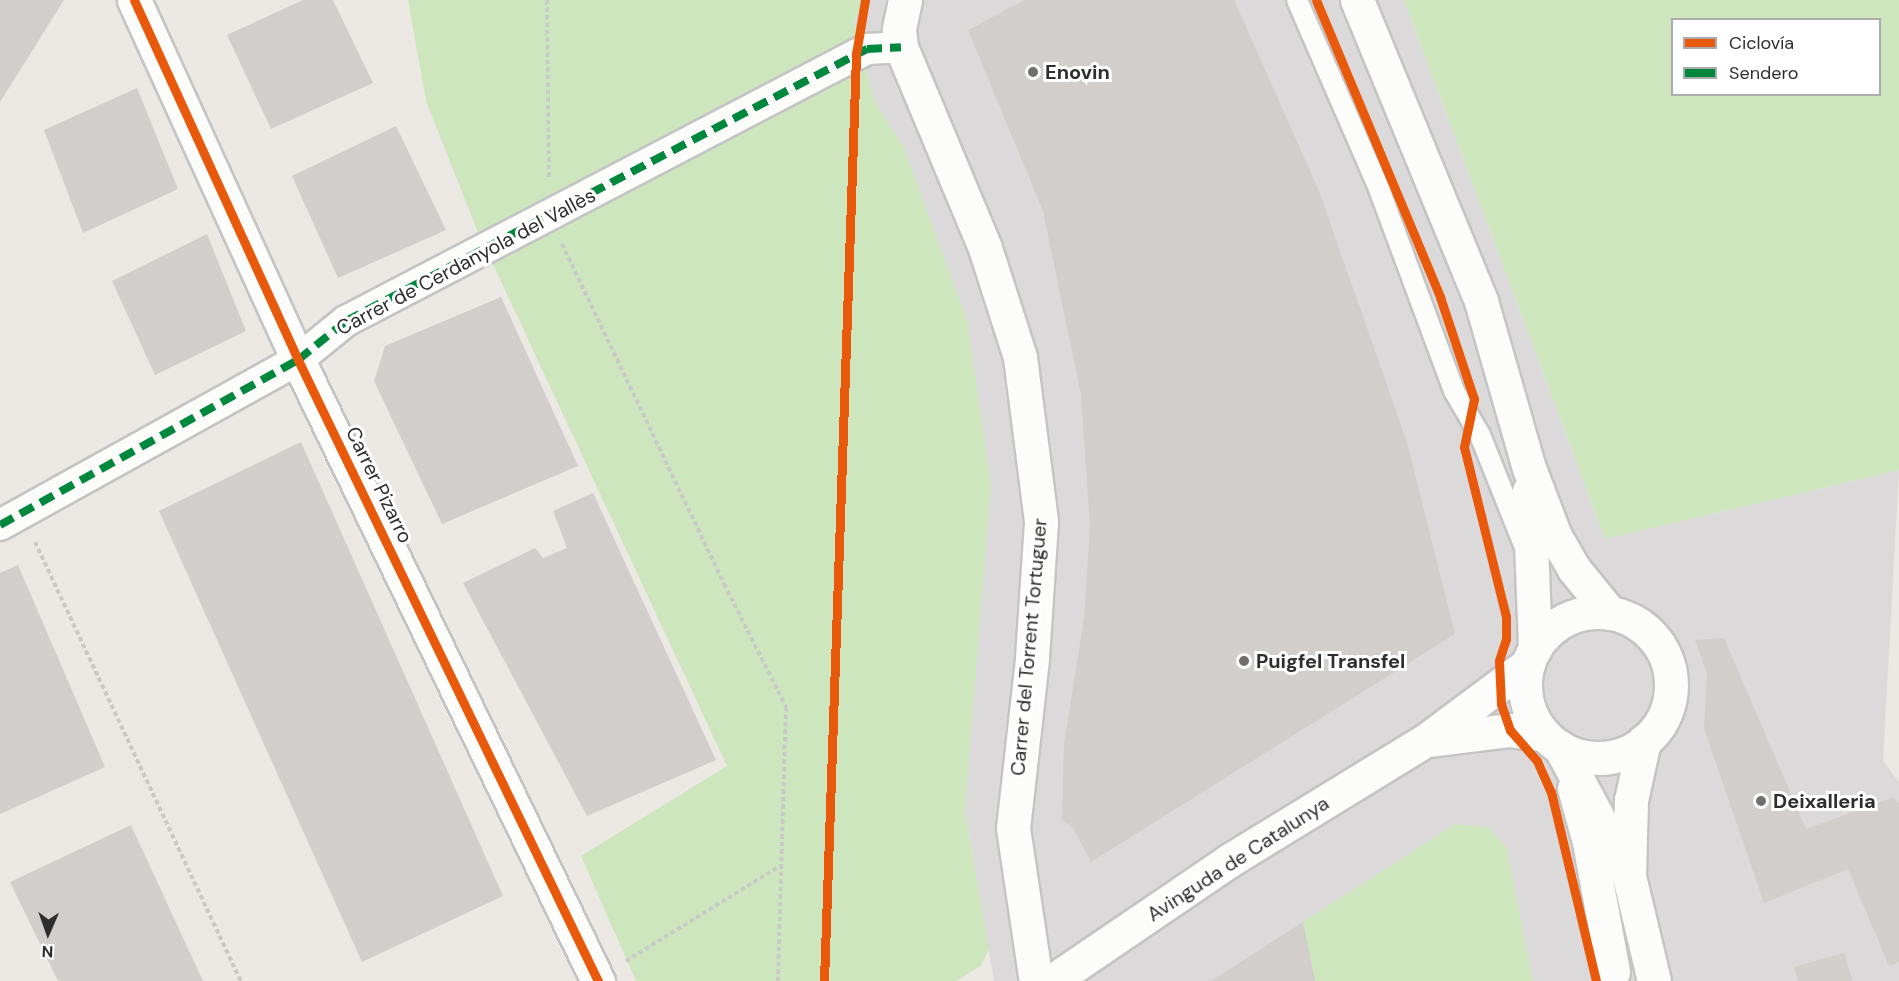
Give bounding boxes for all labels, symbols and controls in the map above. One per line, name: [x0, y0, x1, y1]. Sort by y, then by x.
legend: [1671, 18, 1881, 96]
text: Ciclovía: [1729, 31, 1794, 55]
place label: Enovin: [1045, 60, 1110, 84]
text: Sendero: [1729, 61, 1799, 85]
marker: Enovin: [1026, 65, 1040, 79]
street label: Carrer de Cerdanyola del Vallès: [332, 183, 600, 341]
street label: Carrer Pizarro: [341, 423, 417, 547]
street label: Carrer del Torrent Tortuguer: [1006, 517, 1052, 777]
place label: Puigfel Transfel: [1256, 649, 1405, 673]
marker: Puigfel Transfel: [1237, 654, 1251, 668]
place label: Deixalleria: [1773, 789, 1876, 813]
street label: Avinguda de Catalunya: [1143, 791, 1333, 927]
marker: Deixalleria: [1754, 794, 1768, 808]
north arrow: [18, 903, 78, 963]
text: N: [41, 941, 54, 962]

